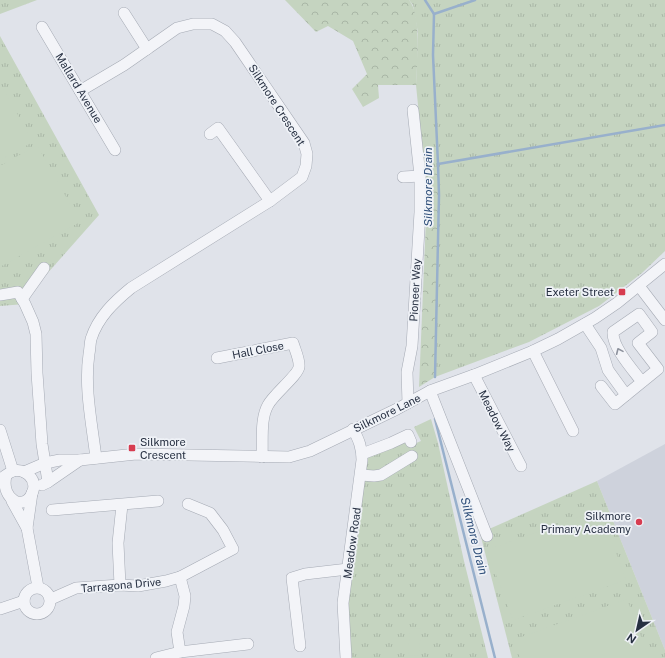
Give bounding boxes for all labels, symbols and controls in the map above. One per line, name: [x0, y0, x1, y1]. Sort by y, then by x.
street label: Mallard Avenue: [53, 51, 105, 125]
street label: Silkmore Crescent: [246, 62, 308, 148]
water label: Silkmore Drain: [421, 147, 435, 227]
street label: Pioneer Way: [407, 258, 423, 322]
place label: Exeter Street: [546, 286, 614, 298]
marker: Exeter Street: [617, 287, 627, 297]
street label: Hall Close: [231, 339, 285, 361]
one-way arrow: [616, 347, 624, 354]
street label: Meadow Way: [476, 388, 518, 454]
street label: Silkmore Lane: [351, 392, 423, 434]
place label: Silkmore Crescent: [140, 436, 186, 461]
marker: Silkmore Crescent: [127, 443, 137, 453]
water label: Silkmore Drain: [458, 496, 490, 577]
street label: Meadow Road: [341, 507, 363, 579]
place label: Silkmore Primary Academy: [541, 510, 631, 535]
marker: Silkmore Primary Academy: [634, 517, 644, 527]
street label: Tarragona Drive: [80, 576, 162, 594]
north arrow: [617, 610, 657, 650]
text: N: [624, 631, 638, 646]

